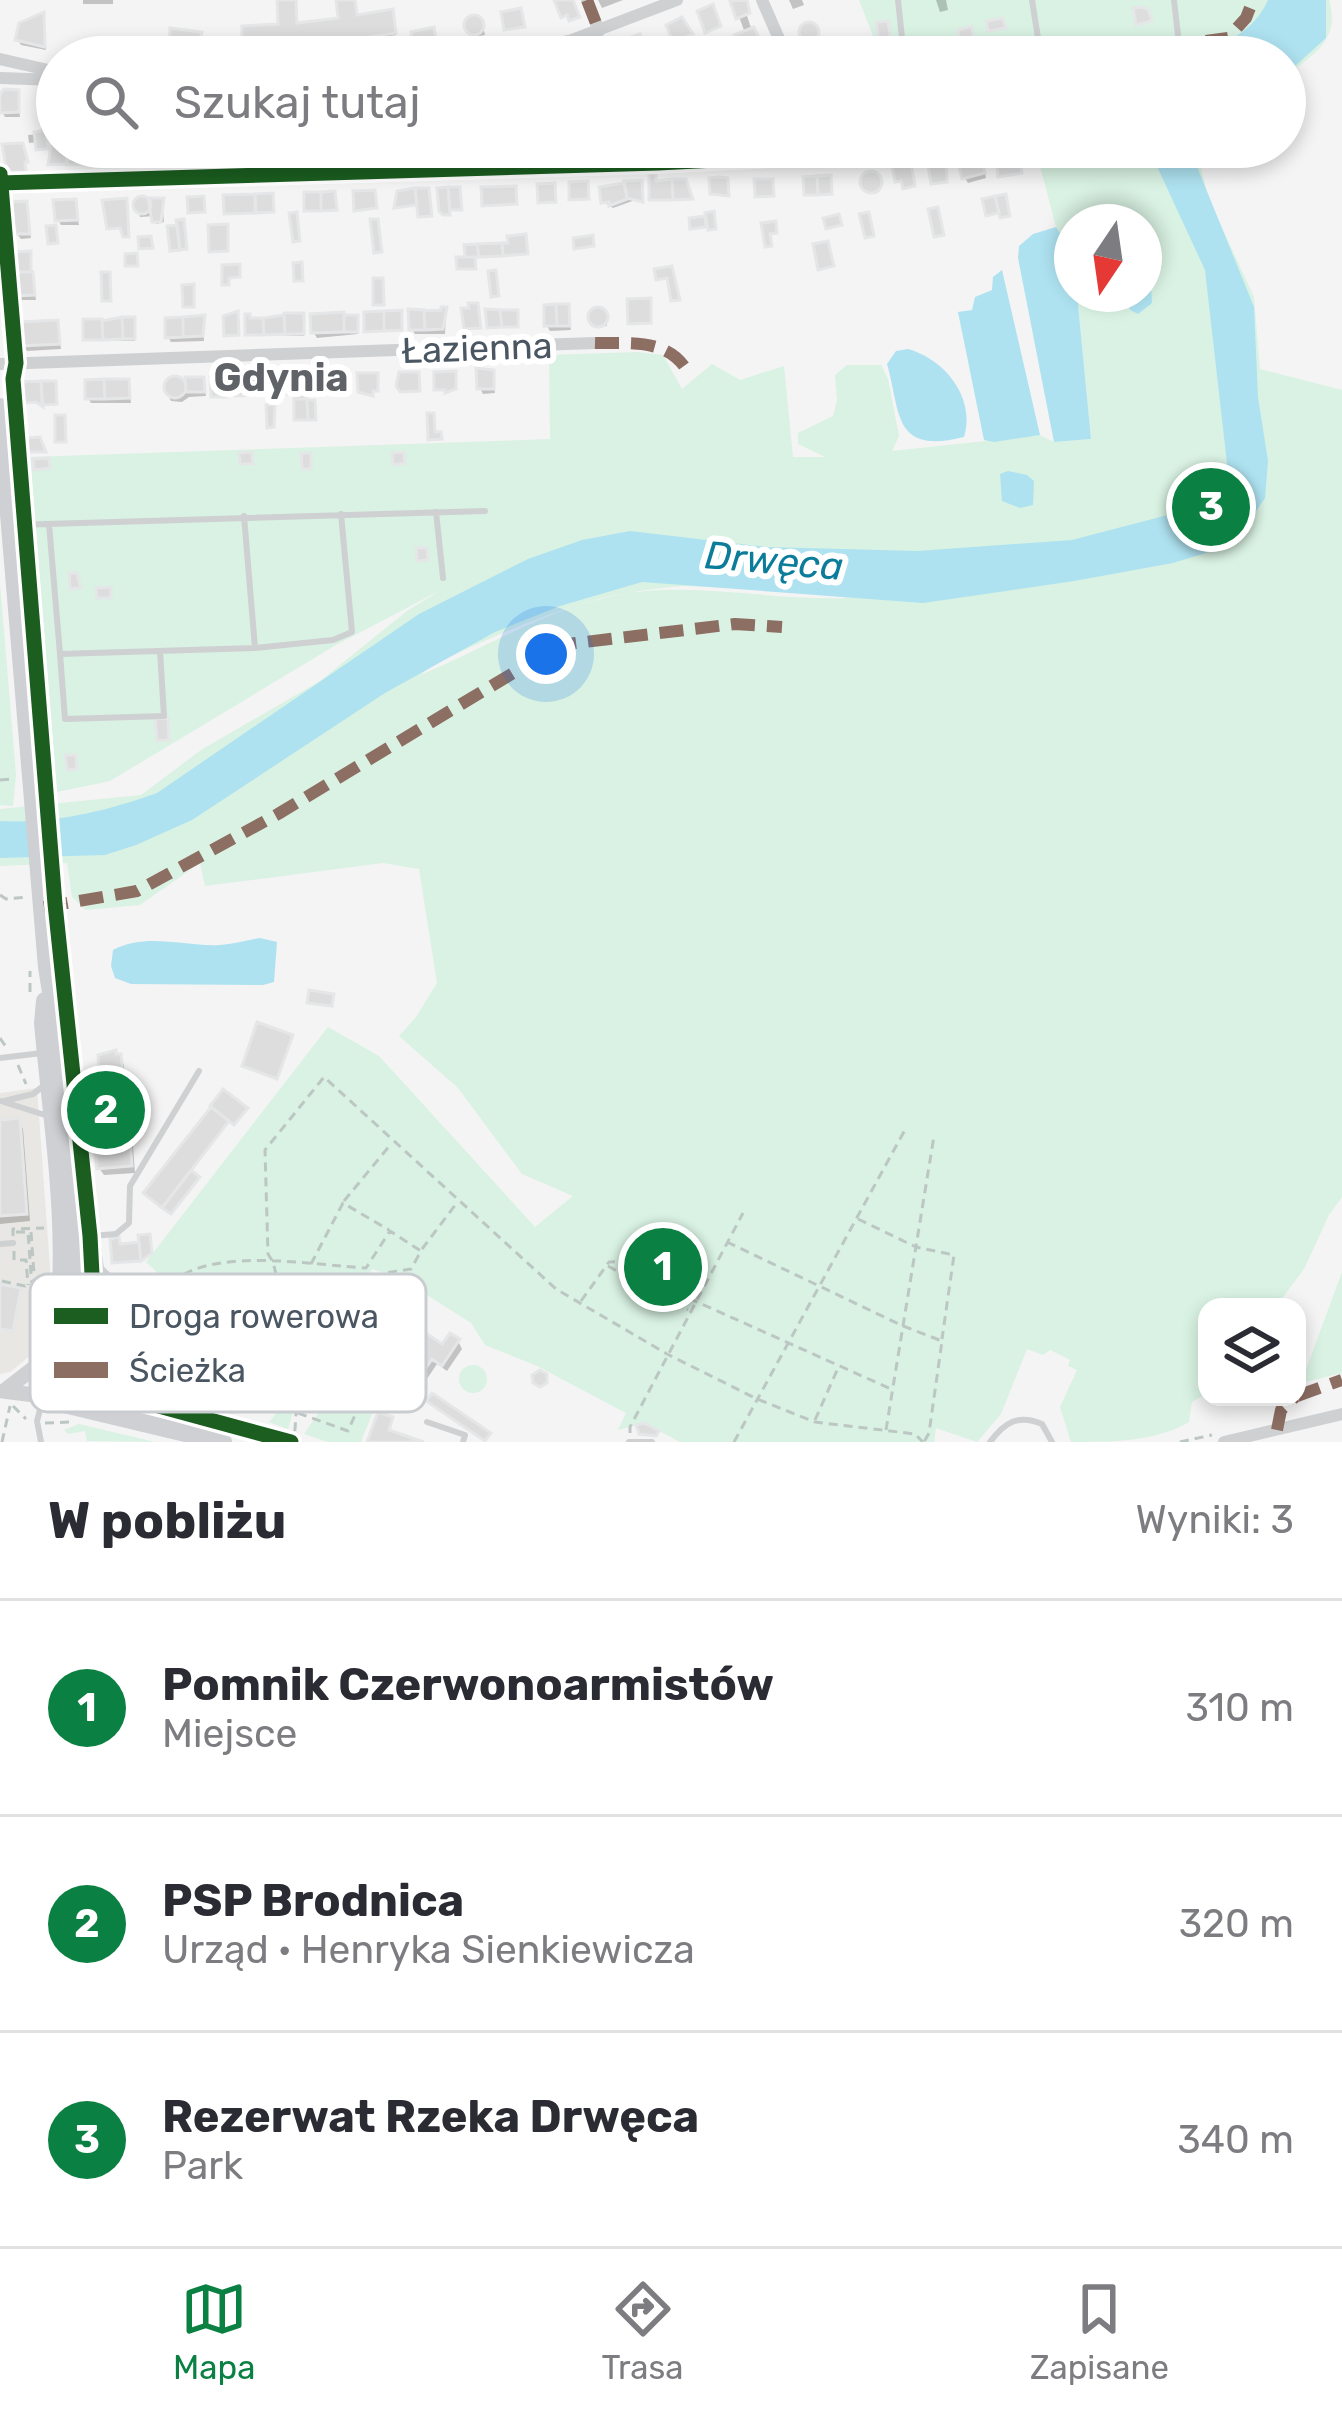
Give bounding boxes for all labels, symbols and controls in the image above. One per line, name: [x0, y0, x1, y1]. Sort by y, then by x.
search box: [36, 36, 1306, 168]
icon: search: [78, 69, 144, 135]
text: Szukaj tutaj: [174, 76, 421, 129]
north arrow: [1054, 204, 1162, 312]
street label: Łazienna: [401, 324, 553, 372]
district label: Gdynia: [213, 355, 349, 401]
pin: 3: [1172, 462, 1250, 552]
water label: Drwęca: [703, 532, 845, 590]
your location: [516, 624, 576, 684]
pin: 2: [67, 1065, 145, 1155]
pin: 1: [624, 1222, 702, 1312]
legend: [30, 1274, 426, 1412]
text: Droga rowerowa: [129, 1297, 379, 1336]
map controls: [1198, 1298, 1306, 1406]
button: layers: [1198, 1298, 1306, 1406]
text: Ścieżka: [129, 1351, 246, 1390]
text: W pobliżu: [48, 1490, 286, 1551]
text: Wyniki: 3: [1136, 1497, 1294, 1543]
text: Pomnik Czerwonoarmistów: [162, 1658, 774, 1711]
text: 1: [77, 1685, 97, 1731]
text: 310 m: [1186, 1685, 1294, 1731]
text: Miejsce: [162, 1711, 297, 1757]
text: PSP Brodnica: [162, 1874, 464, 1927]
text: 2: [74, 1901, 100, 1947]
text: 320 m: [1179, 1901, 1294, 1947]
text: Urząd · Henryka Sienkiewicza: [162, 1927, 695, 1973]
text: Rezerwat Rzeka Drwęca: [162, 2090, 699, 2143]
text: 3: [74, 2117, 100, 2163]
text: 340 m: [1177, 2117, 1294, 2163]
text: Park: [162, 2143, 243, 2189]
tab: Mapa: [173, 2276, 255, 2387]
tab: Trasa: [602, 2276, 684, 2387]
tab: Zapisane: [1030, 2276, 1169, 2387]

